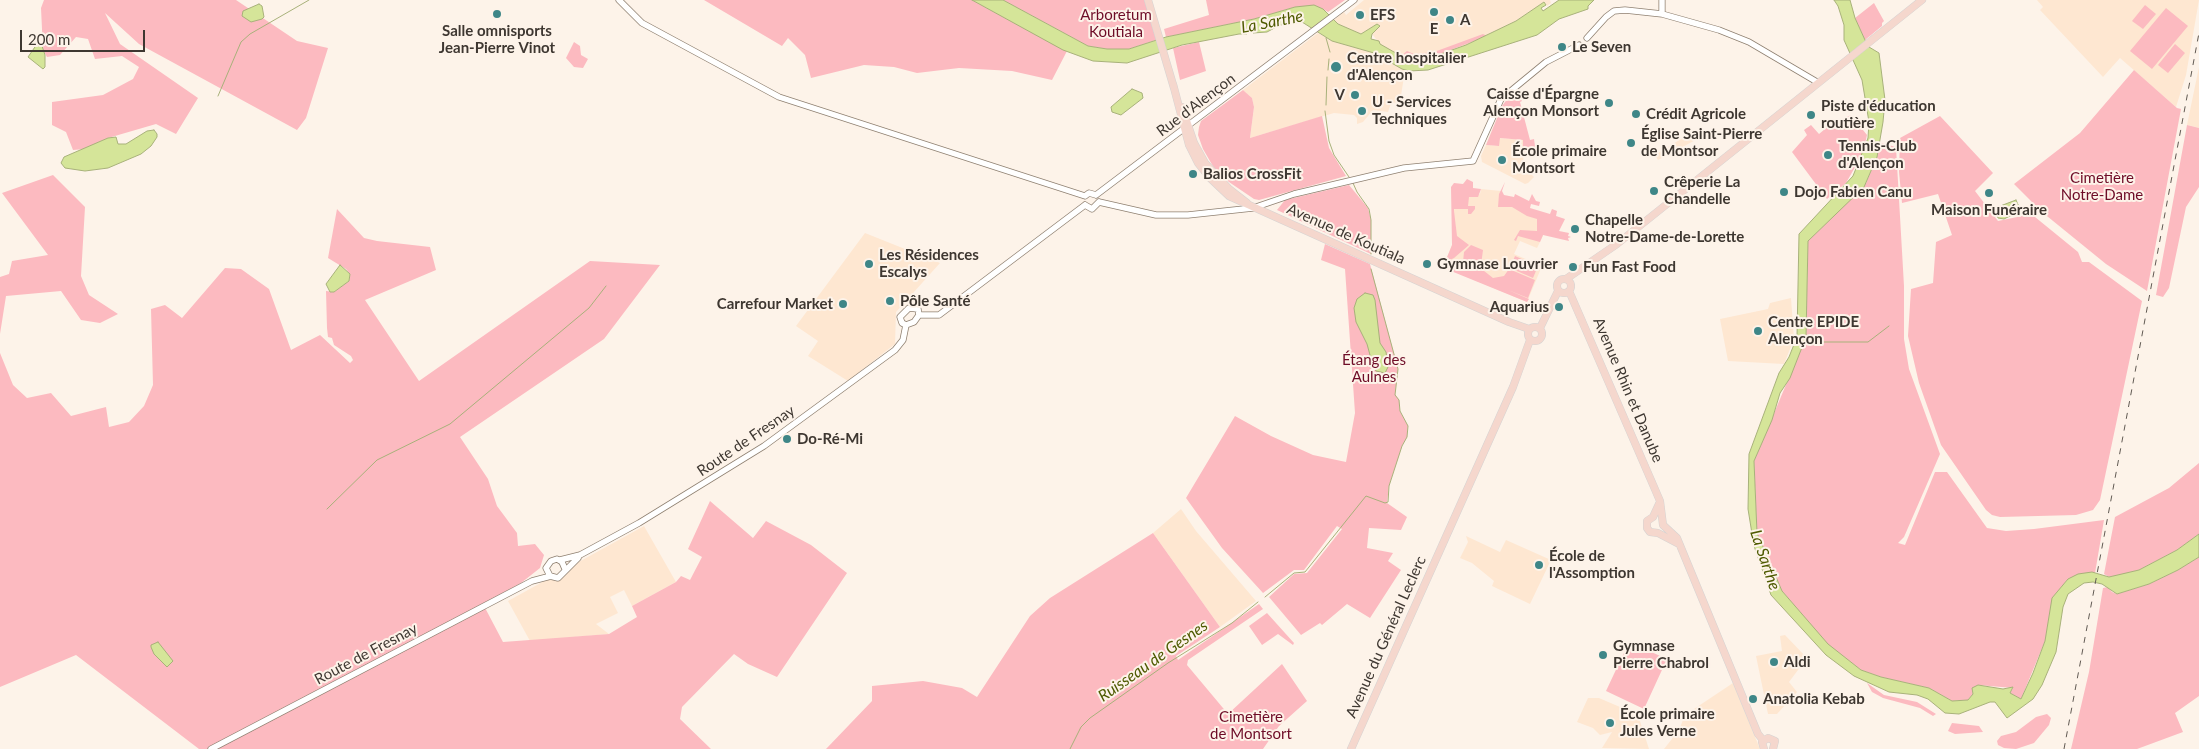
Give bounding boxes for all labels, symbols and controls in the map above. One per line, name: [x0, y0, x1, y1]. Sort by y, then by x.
park label: Arboretum Koutiala: [1080, 6, 1152, 41]
place label: EFS: [1370, 6, 1395, 24]
marker: E: [1428, 6, 1440, 18]
water label: La Sarthe: [1239, 7, 1305, 37]
marker: Salle omnisports Jean-Pierre Vinot: [491, 8, 503, 20]
marker: EFS: [1354, 9, 1366, 21]
place label: A: [1460, 11, 1470, 29]
marker: A: [1444, 14, 1456, 26]
scale bar: [22, 20, 148, 52]
place label: E: [1430, 20, 1438, 38]
place label: Salle omnisports Jean-Pierre Vinot: [439, 22, 555, 57]
text: 200 m: [28, 30, 70, 48]
place label: Le Seven: [1572, 38, 1631, 56]
marker: Le Seven: [1556, 41, 1568, 53]
place label: Centre hospitalier d'Alençon: [1347, 49, 1466, 84]
marker: Centre hospitalier d'Alençon: [1329, 60, 1343, 74]
street label: Rue d'Alençon: [1153, 70, 1239, 140]
place label: Caisse d'Épargne Alençon Monsort: [1483, 85, 1599, 120]
place label: V: [1335, 86, 1345, 104]
marker: V: [1349, 89, 1361, 101]
place label: U - Services Techniques: [1372, 93, 1451, 128]
marker: Caisse d'Épargne Alençon Monsort: [1603, 97, 1615, 109]
place label: Piste d'éducation routière: [1821, 97, 1936, 132]
marker: U - Services Techniques: [1356, 105, 1368, 117]
place label: Crédit Agricole: [1646, 105, 1746, 123]
marker: Crédit Agricole: [1630, 108, 1642, 120]
marker: Piste d'éducation routière: [1805, 109, 1817, 121]
place label: Église Saint-Pierre de Montsor: [1641, 125, 1762, 160]
marker: Église Saint-Pierre de Montsor: [1625, 137, 1637, 149]
place label: Tennis-Club d'Alençon: [1838, 137, 1917, 172]
place label: École primaire Montsort: [1512, 142, 1607, 177]
marker: Tennis-Club d'Alençon: [1822, 149, 1834, 161]
marker: École primaire Montsort: [1496, 154, 1508, 166]
place label: Balios CrossFit: [1203, 165, 1302, 183]
marker: Balios CrossFit: [1187, 168, 1199, 180]
park label: Cimetière Notre-Dame: [2061, 169, 2143, 204]
place label: Crêperie La Chandelle: [1664, 173, 1740, 208]
place label: Dojo Fabien Canu: [1794, 183, 1912, 201]
marker: Crêperie La Chandelle: [1648, 185, 1660, 197]
marker: Dojo Fabien Canu: [1778, 186, 1790, 198]
marker: Maison Funéraire: [1983, 187, 1995, 199]
street label: Avenue de Koutiala: [1284, 200, 1408, 268]
place label: Maison Funéraire: [1931, 201, 2047, 219]
place label: Chapelle Notre-Dame-de-Lorette: [1585, 211, 1744, 246]
marker: Chapelle Notre-Dame-de-Lorette: [1569, 223, 1581, 235]
place label: Les Résidences Escalys: [879, 246, 979, 281]
place label: Gymnase Louvrier: [1437, 255, 1558, 273]
marker: Les Résidences Escalys: [863, 258, 875, 270]
marker: Gymnase Louvrier: [1421, 258, 1433, 270]
place label: Fun Fast Food: [1583, 258, 1676, 276]
marker: Fun Fast Food: [1567, 261, 1579, 273]
place label: Pôle Santé: [900, 292, 971, 310]
place label: Carrefour Market: [717, 295, 833, 313]
marker: Pôle Santé: [884, 295, 896, 307]
marker: Carrefour Market: [837, 298, 849, 310]
place label: Aquarius: [1490, 298, 1549, 316]
marker: Aquarius: [1553, 301, 1565, 313]
place label: Centre EPIDE Alençon: [1768, 313, 1859, 348]
street label: Avenue Rhin et Danube: [1589, 315, 1667, 465]
marker: Centre EPIDE Alençon: [1752, 325, 1764, 337]
park label: Étang des Aulnes: [1342, 351, 1406, 386]
street label: Route de Fresnay: [694, 402, 798, 480]
place label: Do-Ré-Mi: [797, 430, 863, 448]
marker: Do-Ré-Mi: [781, 433, 793, 445]
water label: La Sarthe: [1746, 527, 1784, 593]
place label: École de l'Assomption: [1549, 547, 1635, 582]
street label: Avenue du Général Leclerc: [1342, 553, 1430, 721]
marker: École de l'Assomption: [1533, 559, 1545, 571]
water label: Ruisseau de Gesnes: [1095, 616, 1211, 706]
street label: Route de Fresnay: [312, 619, 420, 689]
place label: Gymnase Pierre Chabrol: [1613, 637, 1709, 672]
marker: Gymnase Pierre Chabrol: [1597, 649, 1609, 661]
place label: Aldi: [1784, 653, 1810, 671]
marker: Aldi: [1768, 656, 1780, 668]
place label: Anatolia Kebab: [1763, 690, 1865, 708]
marker: Anatolia Kebab: [1747, 693, 1759, 705]
place label: École primaire Jules Verne: [1620, 705, 1715, 740]
park label: Cimetière de Montsort: [1210, 708, 1292, 743]
marker: École primaire Jules Verne: [1604, 717, 1616, 729]

